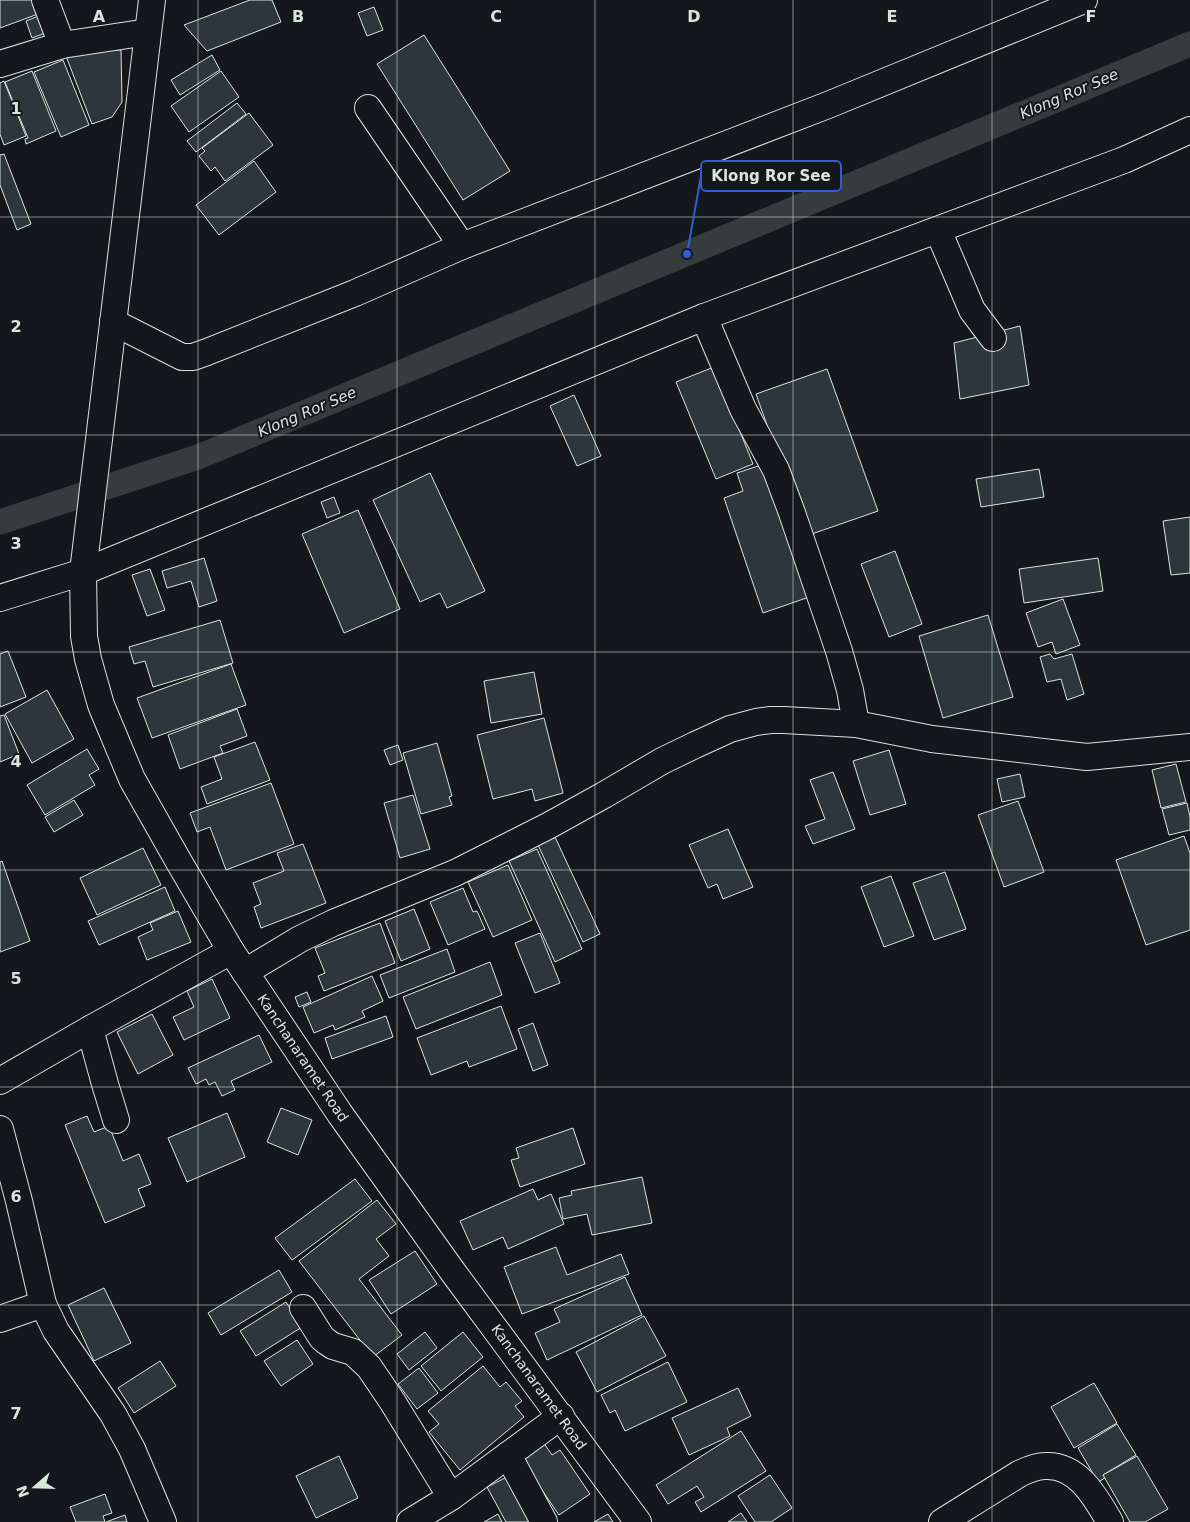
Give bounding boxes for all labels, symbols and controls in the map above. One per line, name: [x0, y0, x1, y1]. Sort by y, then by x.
text: A: [93, 7, 106, 26]
text: B: [292, 7, 304, 26]
text: C: [490, 7, 502, 26]
text: D: [687, 7, 701, 26]
text: E: [887, 7, 897, 26]
text: F: [1086, 7, 1096, 26]
water label: Klong Ror See: [1017, 65, 1121, 123]
text: 1: [10, 99, 22, 118]
callout: Klong Ror See: [701, 161, 841, 191]
text: Klong Ror See: [711, 167, 831, 185]
text: 2: [10, 317, 22, 336]
water label: Klong Ror See: [255, 383, 359, 441]
text: 3: [10, 534, 22, 553]
text: 4: [10, 752, 22, 771]
text: 5: [10, 969, 22, 988]
street label: Kanchanaramet Road: [254, 991, 352, 1125]
text: 6: [10, 1187, 22, 1206]
street label: Kanchanaramet Road: [488, 1321, 590, 1453]
text: 7: [10, 1404, 22, 1423]
north arrow: [10, 1462, 60, 1512]
text: N: [13, 1483, 32, 1500]

